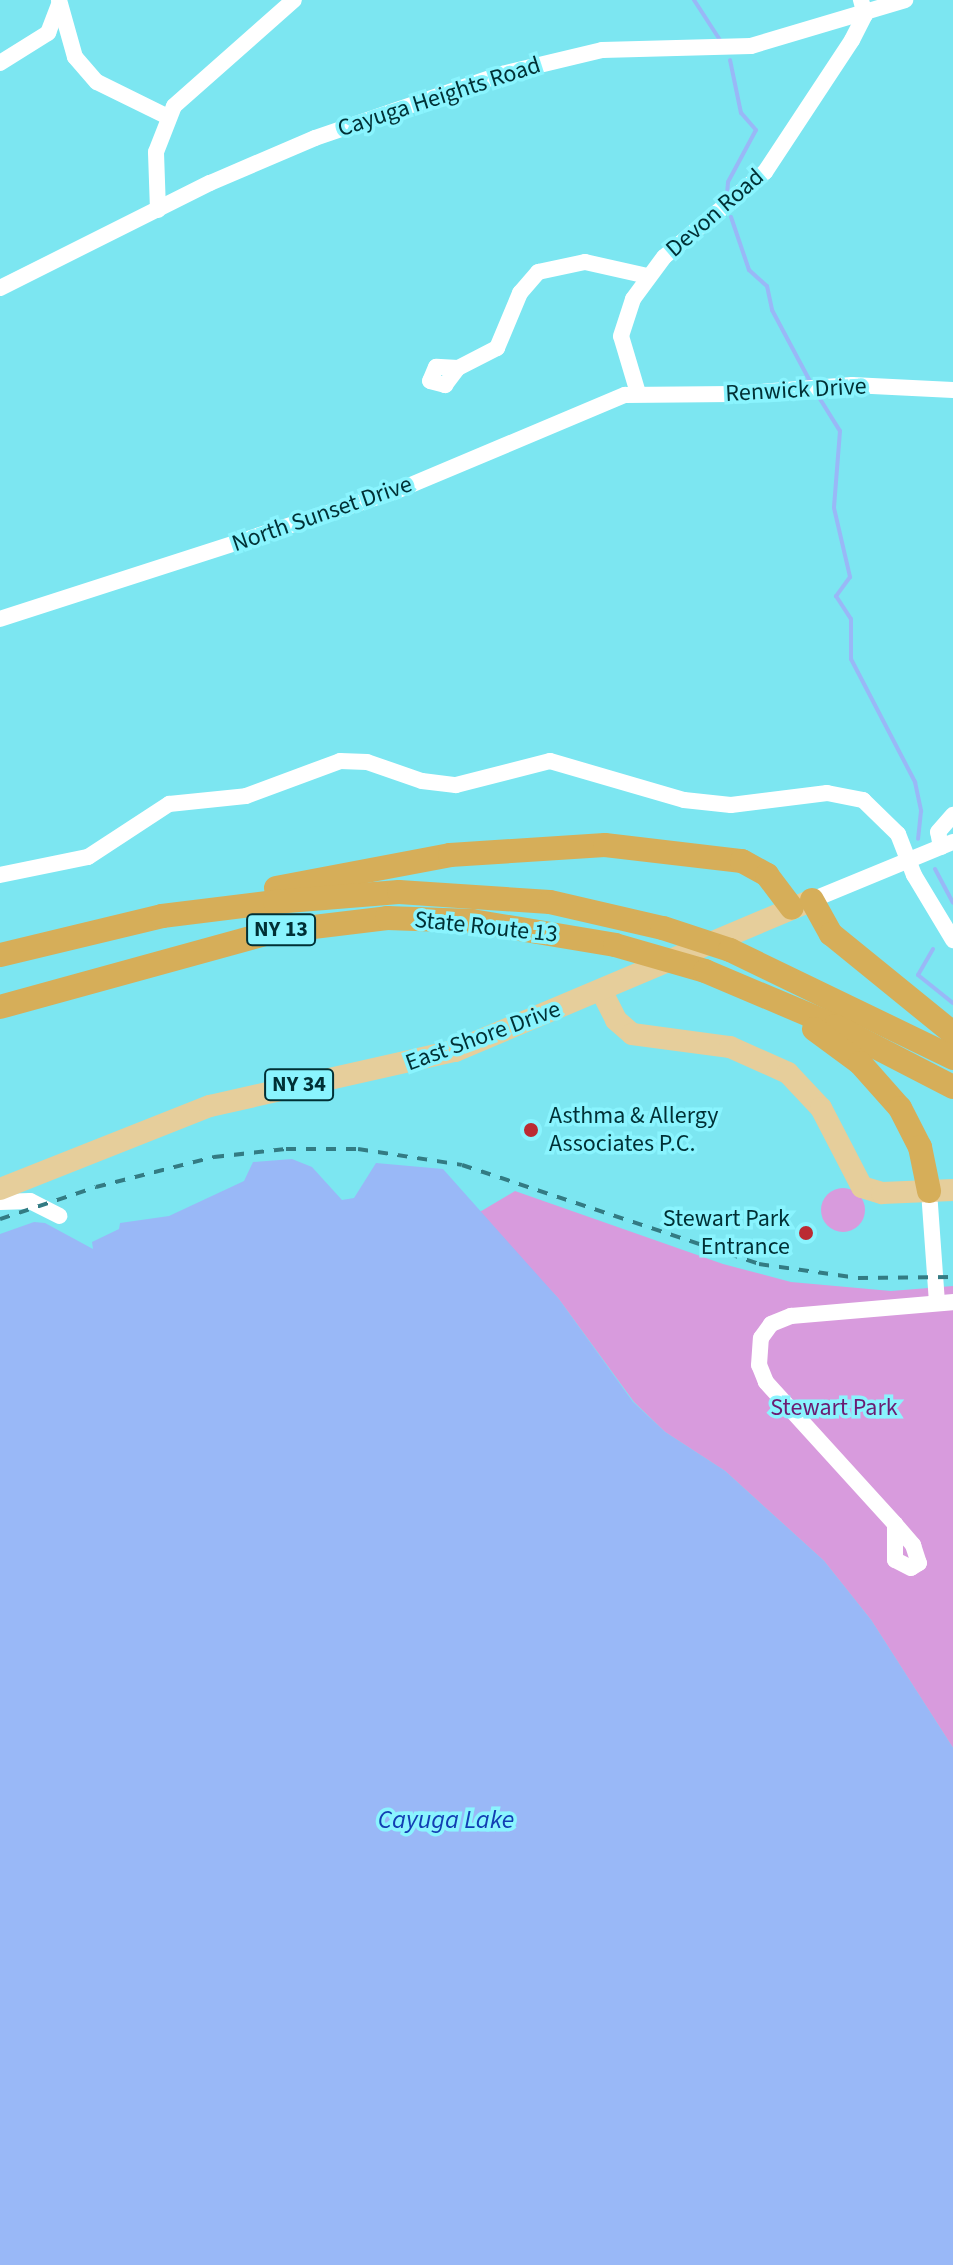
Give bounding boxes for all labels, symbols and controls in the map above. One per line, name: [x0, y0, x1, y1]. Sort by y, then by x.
street label: Cayuga Heights Road: [334, 51, 544, 143]
street label: Devon Road: [660, 163, 770, 263]
street label: Renwick Drive: [725, 372, 867, 408]
street label: North Sunset Drive: [228, 470, 416, 558]
street label: State Route 13: [413, 905, 559, 949]
road number: NY 13: [245, 912, 317, 948]
street label: East Shore Drive: [402, 995, 564, 1077]
road number: NY 34: [263, 1067, 335, 1103]
place label: Asthma & Allergy Associates P.C.: [549, 1102, 718, 1158]
marker: Asthma & Allergy Associates P.C.: [520, 1119, 542, 1141]
place label: Stewart Park Entrance: [663, 1205, 790, 1261]
marker: Stewart Park Entrance: [797, 1224, 815, 1242]
park label: Stewart Park: [770, 1394, 898, 1422]
water label: Cayuga Lake: [378, 1804, 514, 1836]

